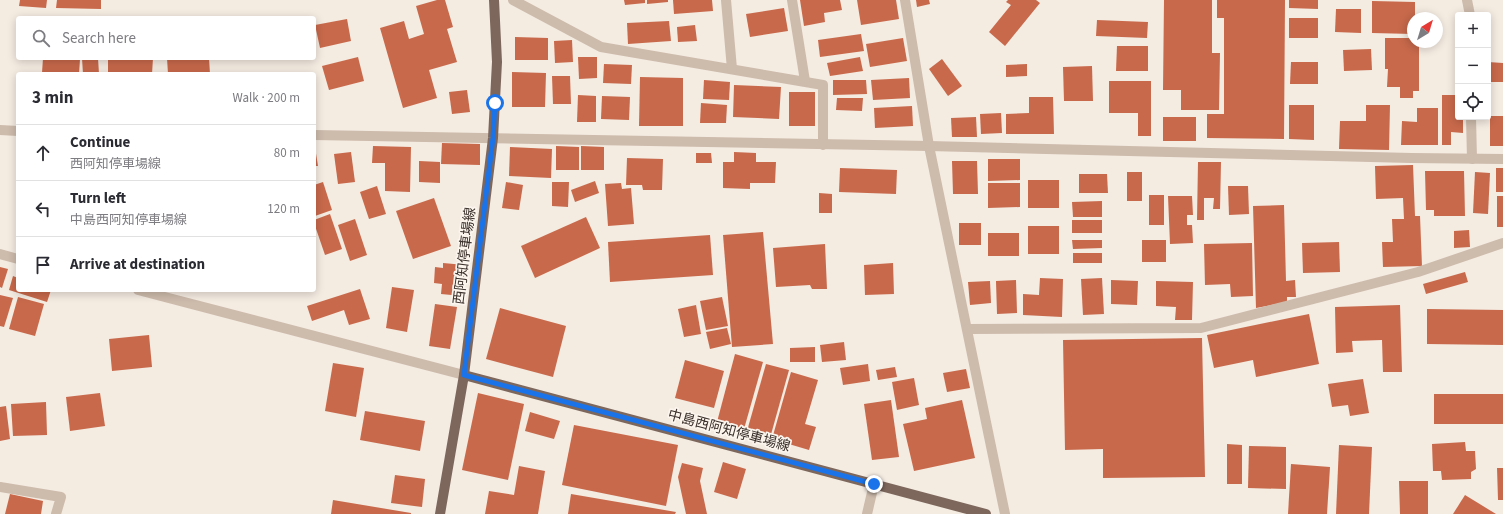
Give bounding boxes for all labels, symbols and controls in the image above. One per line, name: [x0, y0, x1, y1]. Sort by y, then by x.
north arrow: [1407, 12, 1443, 48]
map controls: [1455, 12, 1491, 120]
button: +: [1455, 12, 1491, 48]
search box: [16, 16, 316, 60]
icon: search: [30, 27, 52, 49]
text: Search here: [62, 28, 136, 49]
button: −: [1455, 48, 1491, 84]
button: locate: [1455, 84, 1491, 120]
text: 3 min: [32, 86, 73, 110]
text: Walk · 200 m: [232, 89, 300, 107]
route start: [486, 94, 504, 112]
text: Continue: [70, 132, 130, 153]
icon: ahead: [32, 142, 54, 164]
text: 80 m: [274, 144, 300, 162]
text: 西阿知停車場線: [70, 155, 161, 173]
text: Turn left: [70, 188, 126, 209]
icon: left: [32, 198, 54, 220]
text: 120 m: [267, 200, 300, 218]
street label: 西阿知停車場線: [449, 206, 481, 306]
text: 中島西阿知停車場線: [70, 211, 187, 229]
icon: arrive: [32, 254, 54, 276]
text: Arrive at destination: [70, 254, 205, 275]
street label: 中島西阿知停車場線: [666, 405, 792, 457]
route end: [865, 475, 883, 493]

